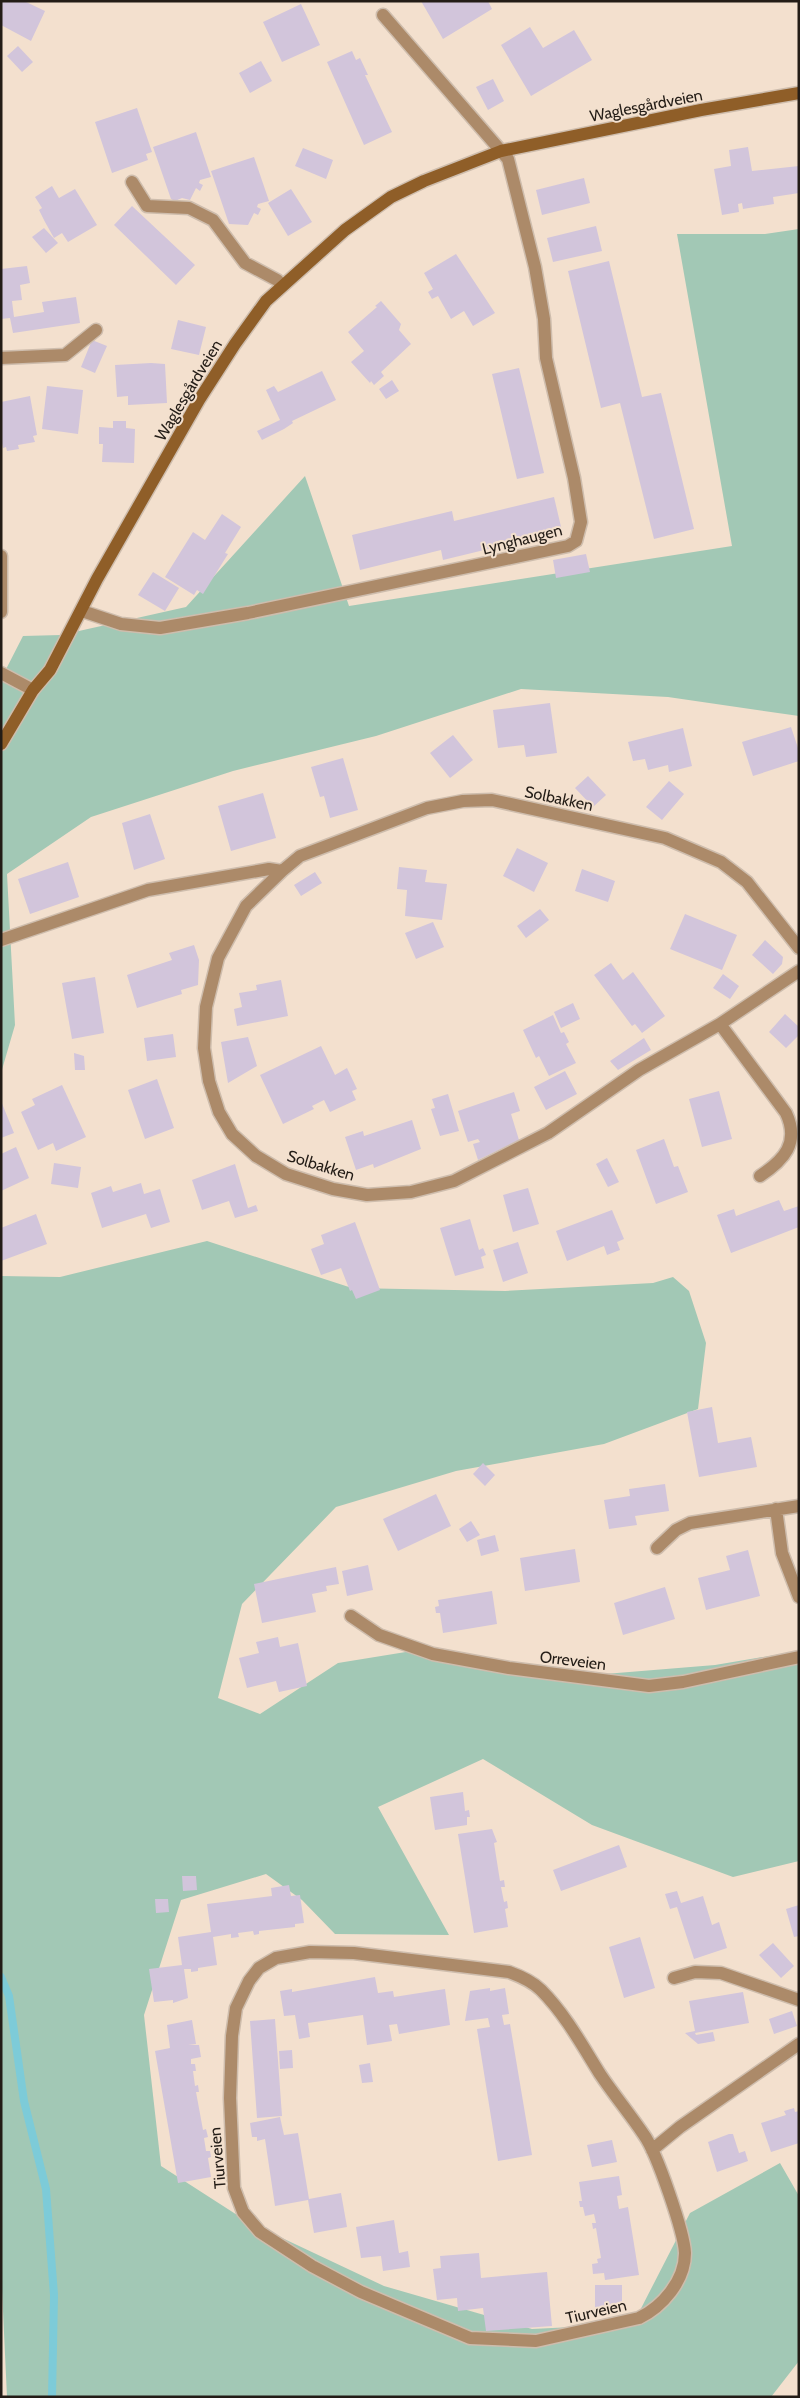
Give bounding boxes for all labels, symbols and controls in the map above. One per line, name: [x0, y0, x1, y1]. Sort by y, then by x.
street label: Waglesgårdveien: [588, 85, 704, 126]
street label: Waglesgårdveien: [151, 336, 226, 444]
street label: Lynghaugen: [480, 520, 564, 559]
street label: Solbakken: [523, 782, 595, 815]
street label: Solbakken: [285, 1146, 357, 1185]
street label: Orreveien: [539, 1647, 607, 1674]
street label: Tiurveien: [205, 2126, 230, 2190]
street label: Tiurveien: [564, 2295, 628, 2328]

